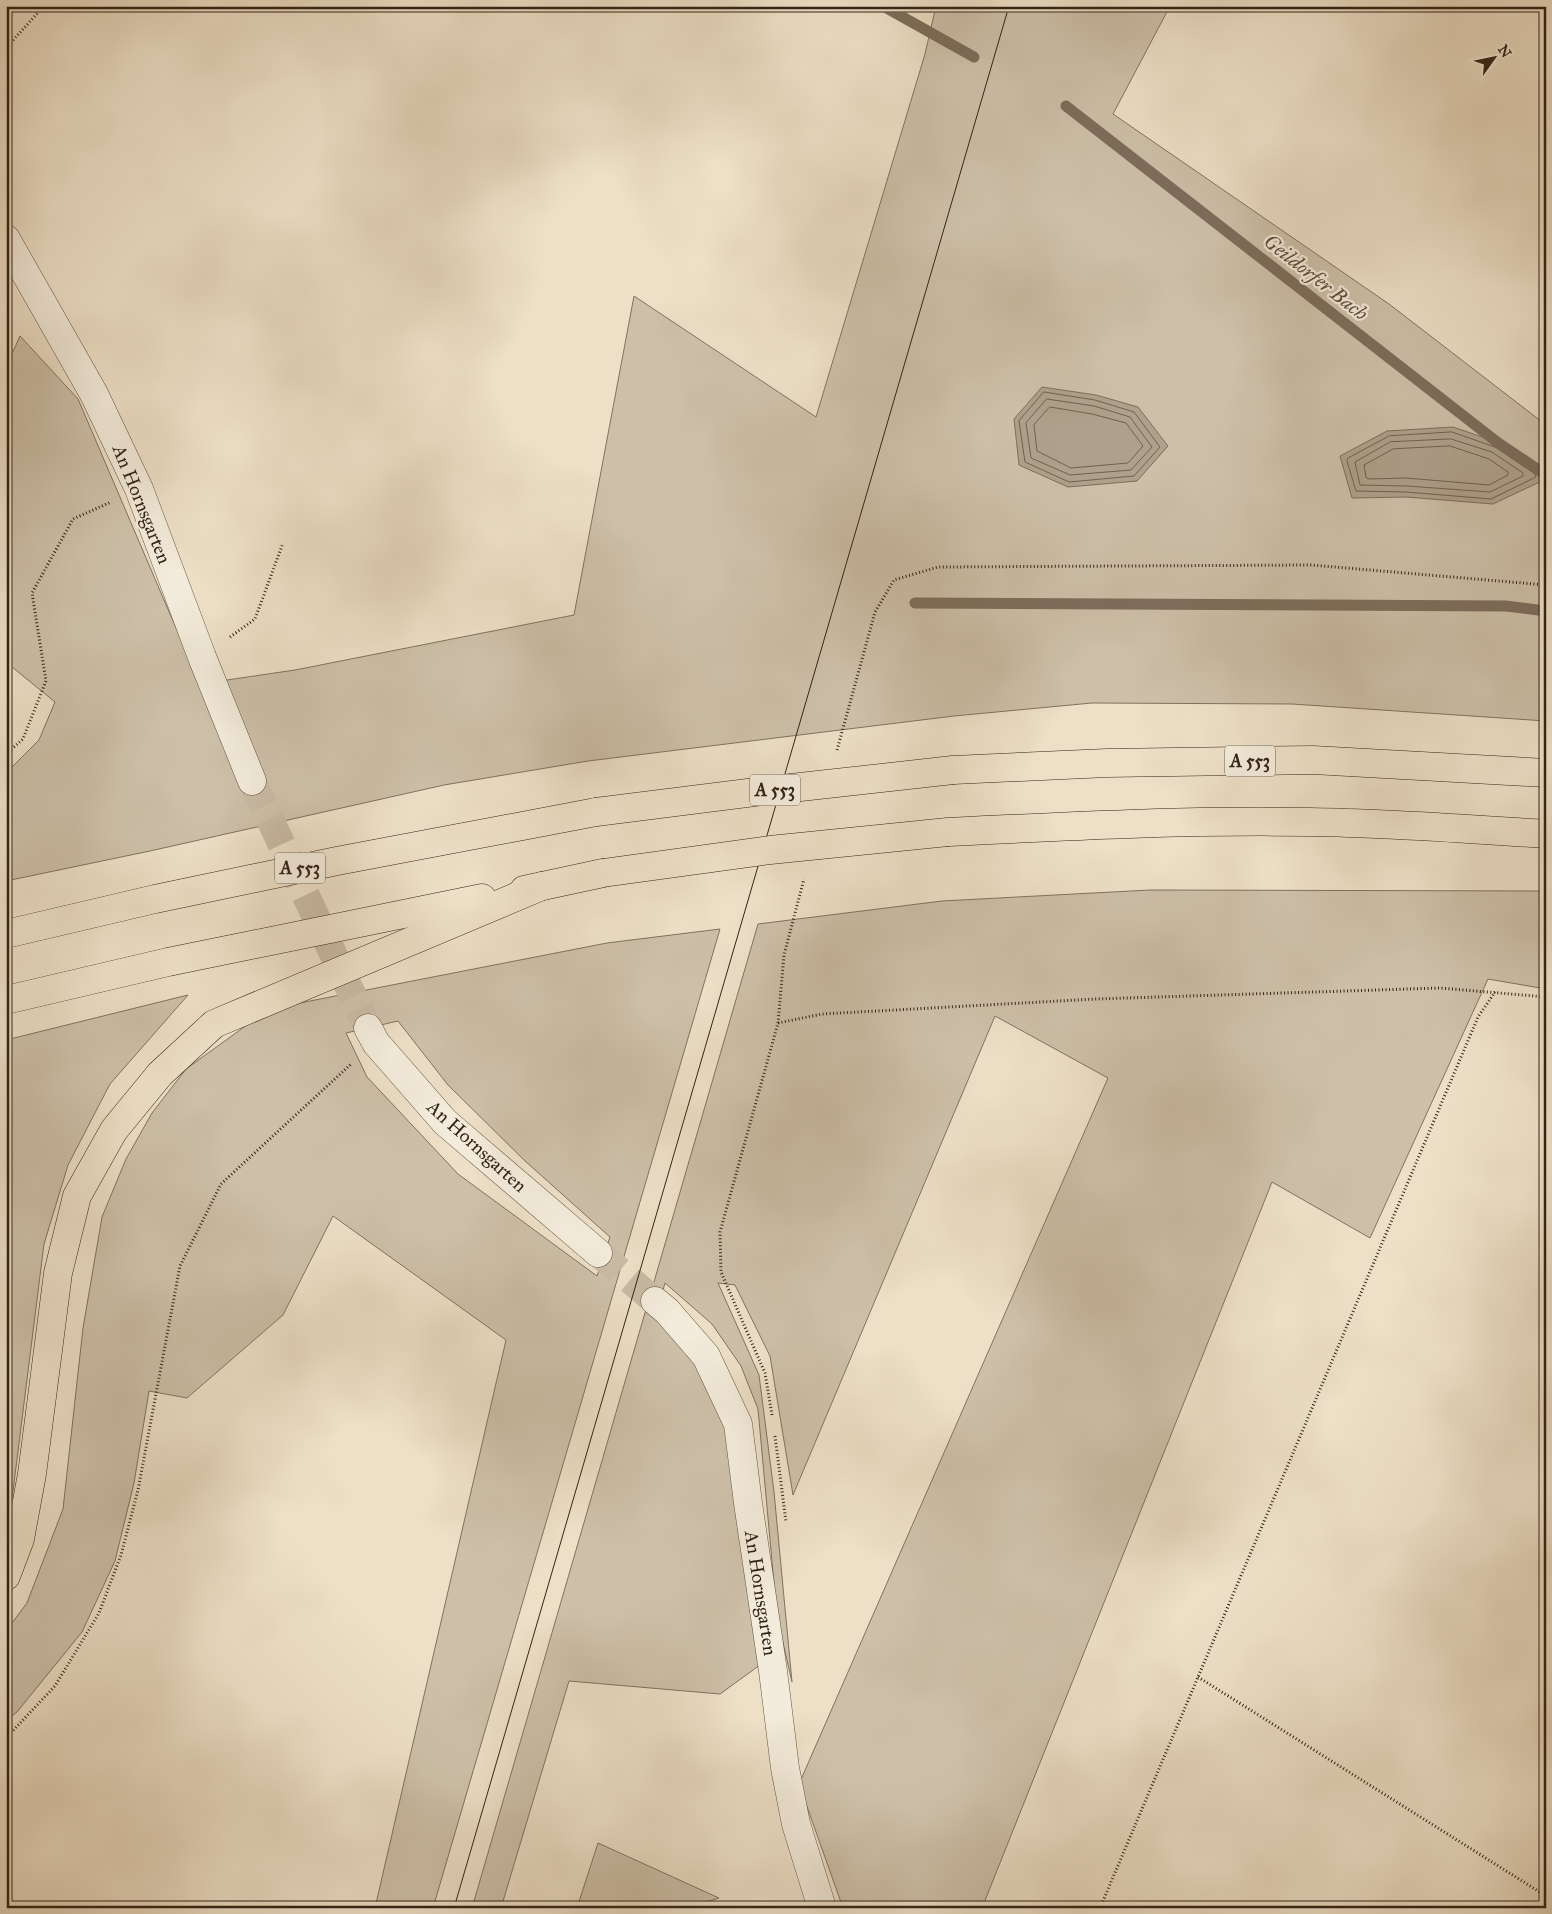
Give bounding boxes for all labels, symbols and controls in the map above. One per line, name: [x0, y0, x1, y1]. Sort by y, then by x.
north arrow: [1470, 32, 1520, 82]
text: N: [1494, 42, 1515, 61]
water label: Geildorfer Bach: [1259, 229, 1373, 325]
street label: An Hornsgarten: [106, 440, 176, 567]
road number: A 553: [1225, 746, 1275, 776]
road number: A 553: [750, 774, 800, 806]
road number: A 553: [275, 852, 325, 884]
street label: An Hornsgarten: [421, 1095, 532, 1198]
street label: An Hornsgarten: [739, 1528, 782, 1657]

